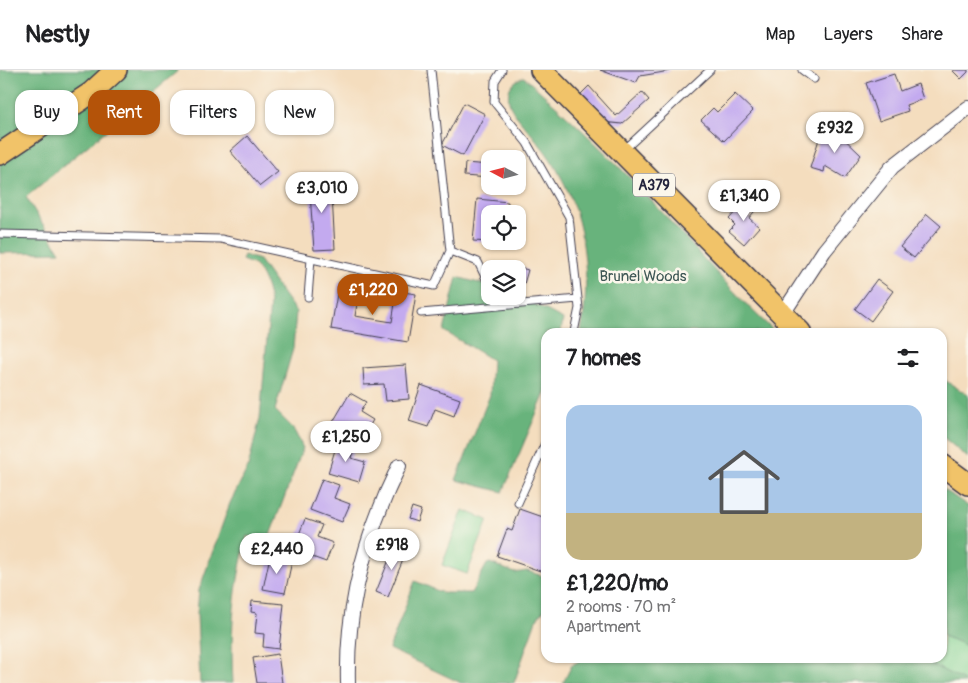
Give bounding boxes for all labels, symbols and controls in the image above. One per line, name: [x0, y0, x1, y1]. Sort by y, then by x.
text: Nestly: [25, 20, 89, 49]
text: Map: [766, 23, 795, 46]
text: Layers: [823, 23, 873, 46]
text: Share: [901, 23, 943, 46]
chip: Buy: [15, 90, 78, 135]
chip: Rent: [88, 90, 160, 135]
chip: Filters: [170, 90, 255, 135]
chip: New: [265, 90, 334, 135]
pin: £932: [805, 112, 865, 154]
text: £932: [817, 118, 853, 138]
north arrow: [481, 150, 526, 195]
map controls: [481, 150, 526, 305]
pin: £3,010: [281, 172, 363, 214]
road number: A379: [633, 174, 675, 196]
text: £3,010: [296, 178, 348, 198]
pin: £1,340: [703, 180, 785, 222]
text: £1,340: [719, 186, 769, 206]
button: locate: [481, 205, 526, 250]
button: layers: [481, 260, 526, 305]
park label: Brunel Woods: [599, 267, 687, 286]
pin: £1,220: [332, 274, 414, 316]
text: £1,220: [348, 280, 398, 300]
icon: filters: [894, 344, 922, 372]
text: 7 homes: [566, 345, 641, 372]
pin: £1,250: [305, 420, 387, 463]
text: £1,250: [321, 427, 371, 447]
icon: home: [699, 437, 789, 527]
pin: £918: [362, 528, 422, 571]
pin: £2,440: [236, 532, 318, 575]
text: £918: [376, 535, 408, 555]
text: £2,440: [251, 539, 303, 559]
text: £1,220/mo: [566, 570, 668, 597]
text: 2 rooms · 70 m²: [566, 597, 676, 617]
text: Apartment: [566, 617, 641, 637]

